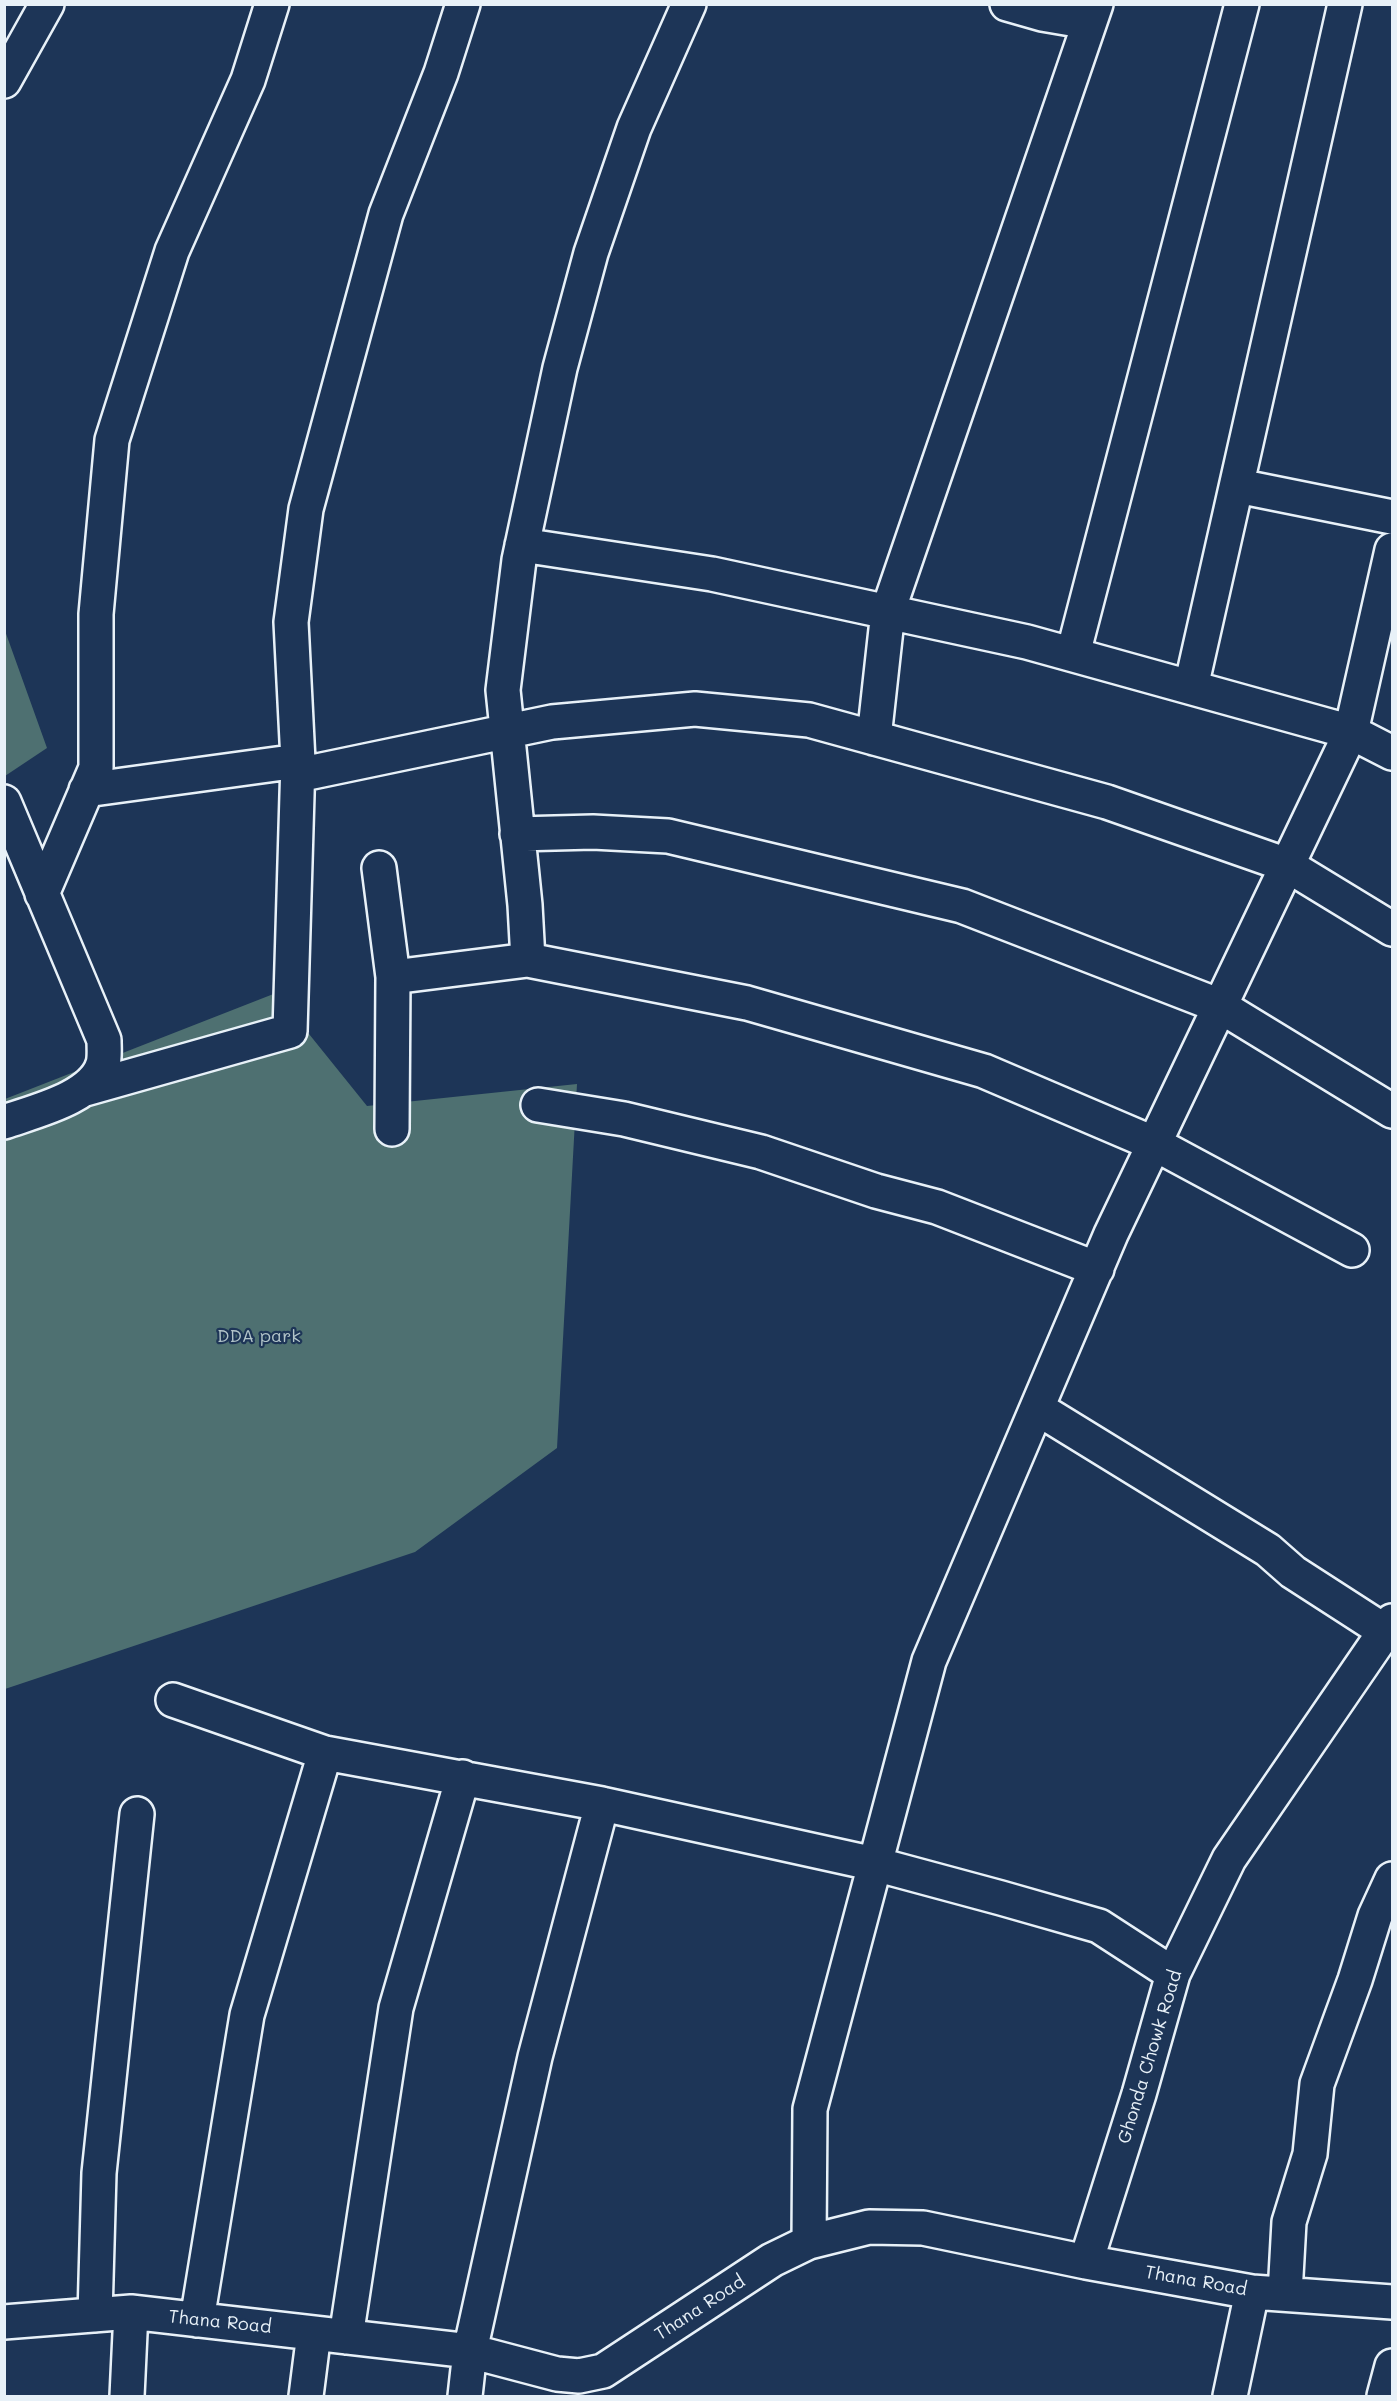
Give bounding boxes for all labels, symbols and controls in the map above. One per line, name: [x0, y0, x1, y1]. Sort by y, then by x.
park label: DDA park: [217, 1325, 301, 1347]
street label: Ghonda Chowk Road: [1113, 1968, 1187, 2146]
street label: Thana Road: [1143, 2261, 1249, 2301]
street label: Thana Road: [651, 2271, 749, 2345]
street label: Thana Road: [168, 2306, 272, 2338]

